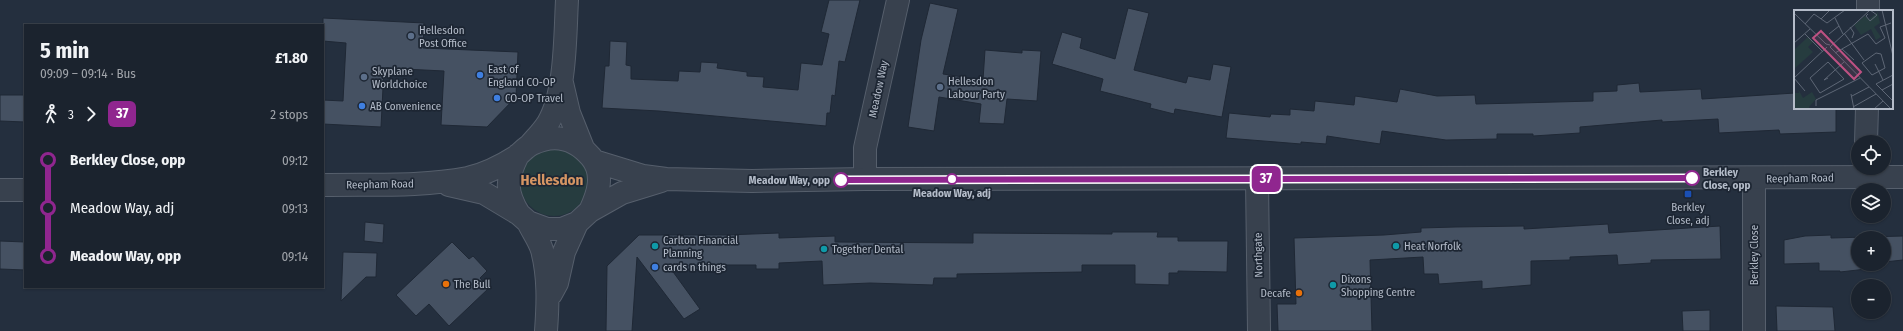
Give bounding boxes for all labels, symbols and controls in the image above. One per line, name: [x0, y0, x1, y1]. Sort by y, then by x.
inset map: [1794, 10, 1893, 109]
place label: Hellesdon Post Office: [419, 24, 467, 50]
marker: Hellesdon Post Office: [406, 31, 416, 41]
text: 5 min: [40, 37, 89, 64]
text: £1.80: [275, 49, 308, 67]
street label: Meadow Way: [866, 59, 891, 119]
place label: East of England CO-OP: [488, 63, 556, 89]
place label: Skyplane Worldchoice: [372, 65, 428, 91]
text: 09:09 – 09:14 · Bus: [40, 66, 136, 81]
marker: East of England CO-OP: [475, 70, 485, 80]
marker: Skyplane Worldchoice: [359, 72, 369, 82]
place label: Hellesdon Labour Party: [948, 75, 1005, 101]
marker: Hellesdon Labour Party: [935, 82, 945, 92]
place label: CO-OP Travel: [505, 92, 563, 105]
marker: CO-OP Travel: [492, 93, 502, 103]
place label: AB Convenience: [370, 100, 441, 113]
marker: AB Convenience: [357, 101, 367, 111]
icon: walk: [40, 103, 62, 125]
icon: forward: [80, 103, 102, 125]
text: 37: [116, 105, 128, 122]
text: 3: [68, 107, 74, 122]
text: 2 stops: [270, 107, 308, 122]
map controls: [1851, 135, 1891, 319]
button: locate: [1851, 135, 1891, 175]
text: Berkley Close, opp: [70, 151, 185, 169]
text: 09:12: [282, 153, 308, 168]
line badge: 37: [1248, 166, 1284, 192]
place label: Berkley Close, opp: [1703, 166, 1750, 192]
text: 37: [1260, 170, 1272, 187]
marker: Berkley Close, opp: [1684, 170, 1700, 186]
district label: Hellesdon: [521, 171, 584, 189]
street label: Reepham Road: [1766, 171, 1834, 186]
marker: Meadow Way, opp: [833, 172, 849, 188]
marker: Meadow Way, adj: [946, 173, 958, 185]
place label: Meadow Way, opp: [749, 174, 830, 187]
street label: Reepham Road: [346, 177, 414, 192]
button: layers: [1851, 183, 1891, 223]
place label: Meadow Way, adj: [913, 187, 991, 200]
marker: Berkley Close, adj: [1683, 189, 1693, 199]
text: Meadow Way, adj: [70, 199, 174, 217]
text: 09:13: [282, 201, 308, 216]
place label: Berkley Close, adj: [1666, 201, 1710, 227]
street label: Berkley Close: [1748, 225, 1761, 285]
button: +: [1851, 231, 1891, 271]
street label: Northgate: [1252, 232, 1265, 278]
place label: Carlton Financial Planning: [663, 234, 738, 260]
place label: Heat Norfolk: [1404, 240, 1462, 253]
marker: Carlton Financial Planning: [650, 241, 660, 251]
marker: Heat Norfolk: [1391, 241, 1401, 251]
place label: Together Dental: [832, 243, 903, 256]
marker: Together Dental: [819, 244, 829, 254]
text: Meadow Way, opp: [70, 247, 181, 265]
text: 09:14: [281, 249, 308, 264]
place label: cards n things: [663, 261, 726, 274]
marker: cards n things: [650, 262, 660, 272]
place label: Dixons Shopping Centre: [1341, 273, 1415, 299]
place label: The Bull: [454, 278, 491, 291]
marker: The Bull: [441, 279, 451, 289]
button: −: [1851, 279, 1891, 319]
marker: Dixons Shopping Centre: [1328, 280, 1338, 290]
place label: Decafe: [1260, 287, 1291, 300]
marker: Decafe: [1294, 288, 1304, 298]

